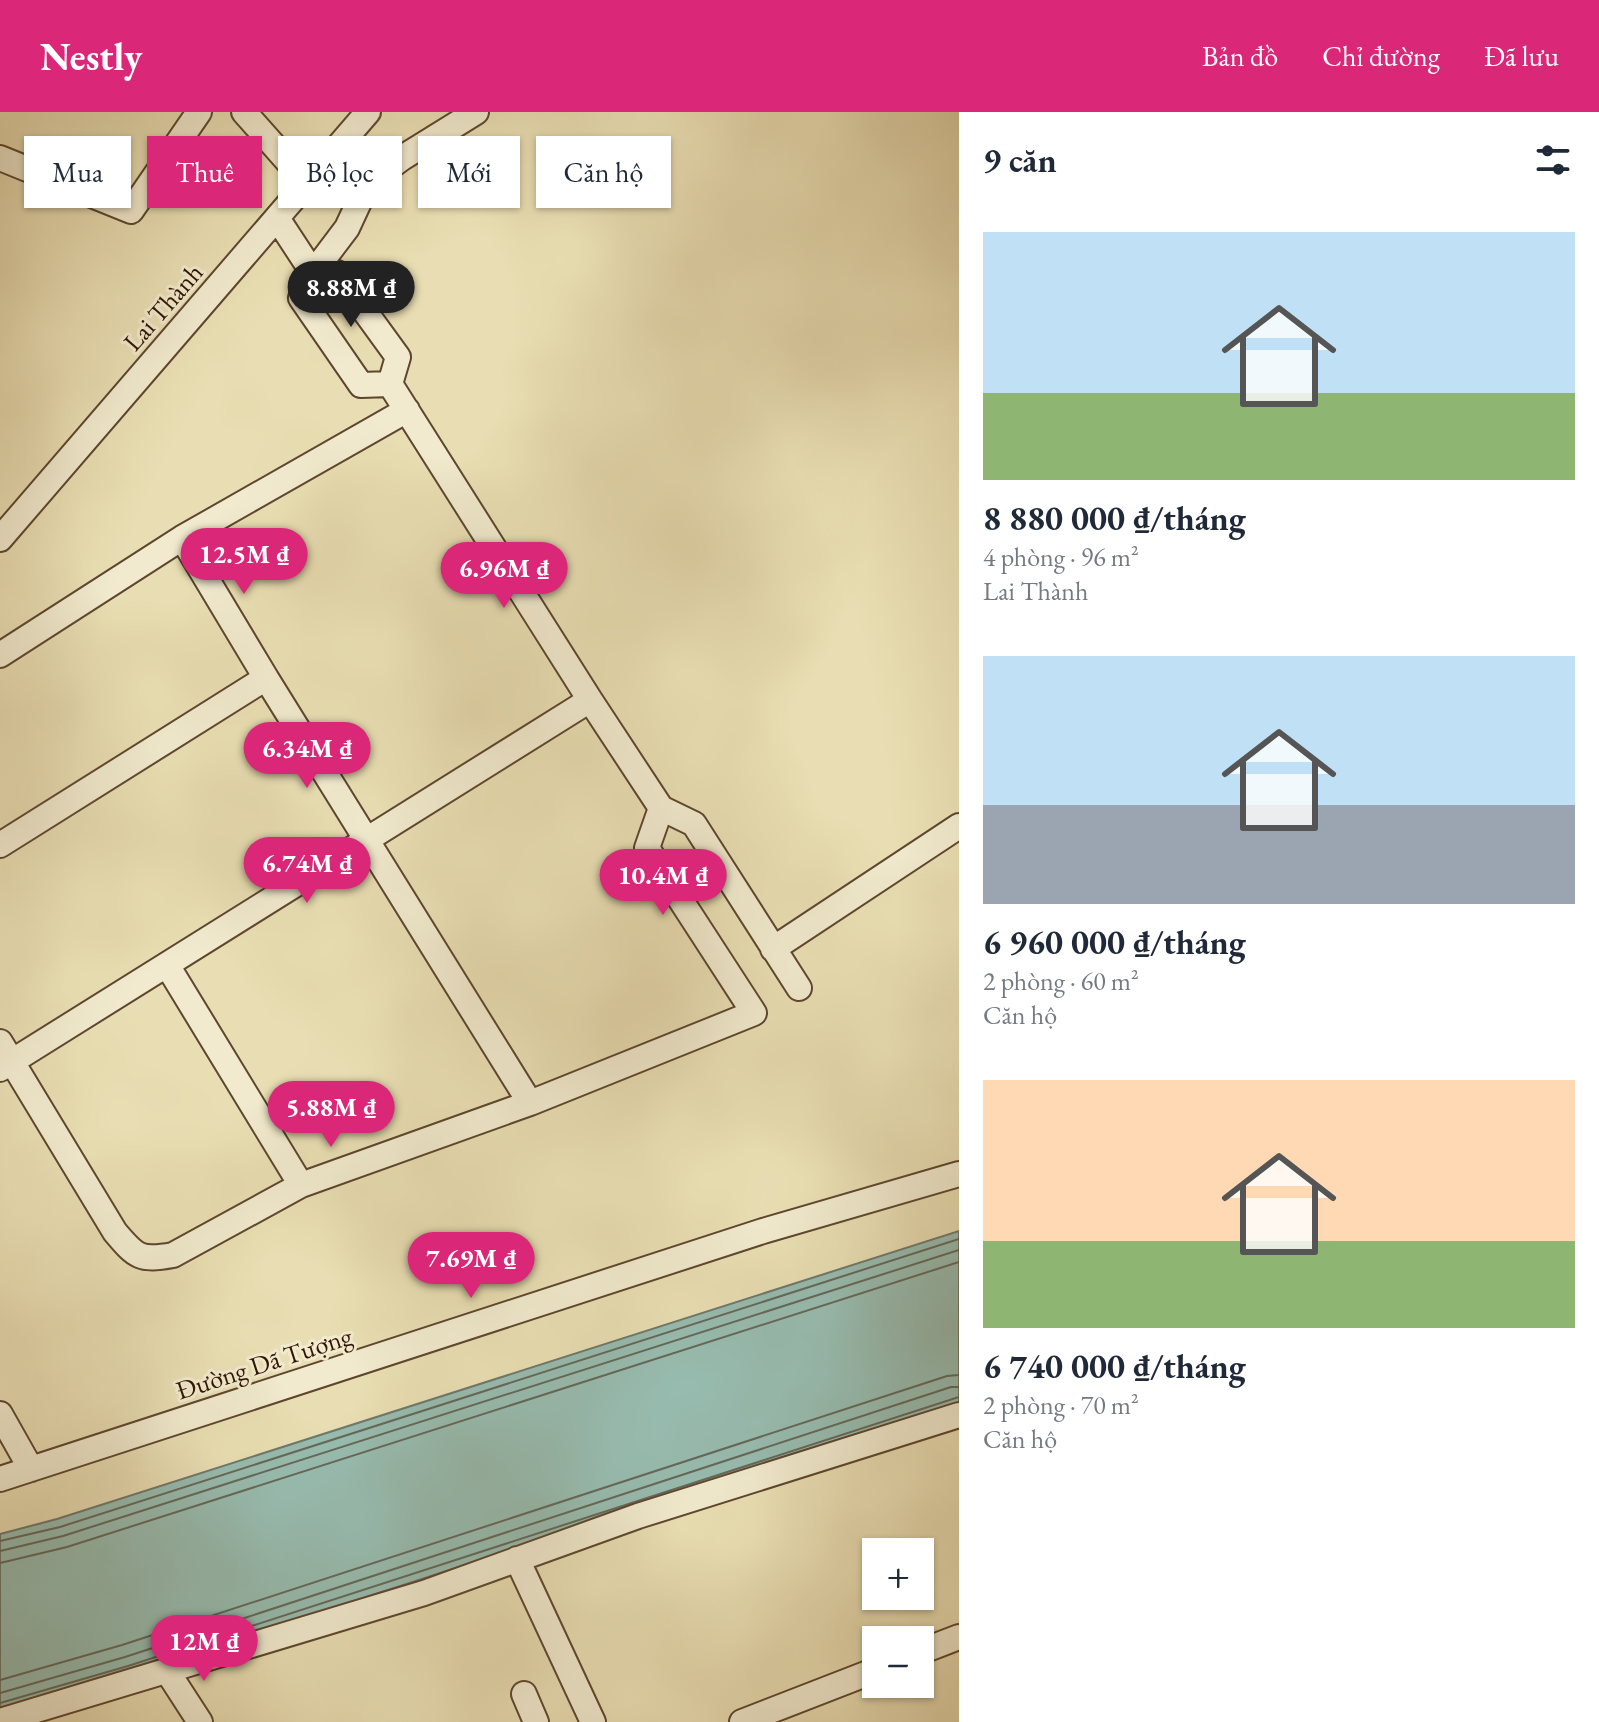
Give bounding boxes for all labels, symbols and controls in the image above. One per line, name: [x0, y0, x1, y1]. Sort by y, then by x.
text: Nestly: [40, 32, 142, 81]
text: Bản đồ: [1202, 38, 1278, 74]
text: Chỉ đường: [1322, 38, 1440, 74]
text: Đã lưu: [1484, 38, 1559, 74]
chip: Mua: [24, 136, 131, 208]
chip: Thuê: [147, 136, 262, 208]
chip: Bộ lọc: [278, 136, 402, 208]
chip: Mới: [418, 136, 520, 208]
chip: Căn hộ: [536, 136, 671, 208]
text: 9 căn: [983, 138, 1057, 182]
icon: filters: [1531, 138, 1575, 182]
street label: Lai Thành: [116, 256, 210, 358]
pin: 8.88M ₫: [277, 261, 425, 329]
text: 8.88M ₫: [306, 270, 396, 304]
icon: home: [1207, 284, 1351, 428]
text: 8 880 000 ₫/tháng: [983, 496, 1246, 540]
pin: 12.5M ₫: [170, 528, 318, 596]
text: 12.5M ₫: [199, 537, 289, 571]
text: 4 phòng · 96 m²: [983, 540, 1139, 574]
pin: 6.96M ₫: [430, 542, 578, 610]
text: 6.96M ₫: [459, 551, 549, 585]
text: Lai Thành: [983, 574, 1088, 608]
icon: home: [1207, 708, 1351, 852]
pin: 6.34M ₫: [233, 722, 381, 790]
text: 6.34M ₫: [262, 731, 352, 765]
pin: 6.74M ₫: [233, 837, 381, 905]
text: 6.74M ₫: [262, 846, 352, 880]
pin: 10.4M ₫: [589, 849, 737, 917]
text: 10.4M ₫: [618, 858, 708, 892]
text: 6 960 000 ₫/tháng: [983, 920, 1246, 964]
text: 2 phòng · 60 m²: [983, 964, 1139, 998]
text: Căn hộ: [983, 998, 1057, 1032]
pin: 5.88M ₫: [257, 1081, 405, 1149]
text: 5.88M ₫: [286, 1090, 376, 1124]
icon: home: [1207, 1132, 1351, 1276]
pin: 7.69M ₫: [397, 1232, 545, 1300]
text: 7.69M ₫: [426, 1241, 516, 1275]
street label: Đường Dã Tượng: [172, 1318, 357, 1407]
text: 6 740 000 ₫/tháng: [983, 1344, 1246, 1388]
text: 2 phòng · 70 m²: [983, 1388, 1139, 1422]
text: Căn hộ: [983, 1422, 1057, 1456]
map controls: [862, 1538, 934, 1698]
button: +: [862, 1538, 934, 1610]
pin: 12M ₫: [148, 1615, 260, 1683]
text: 12M ₫: [169, 1624, 239, 1658]
button: −: [862, 1626, 934, 1698]

